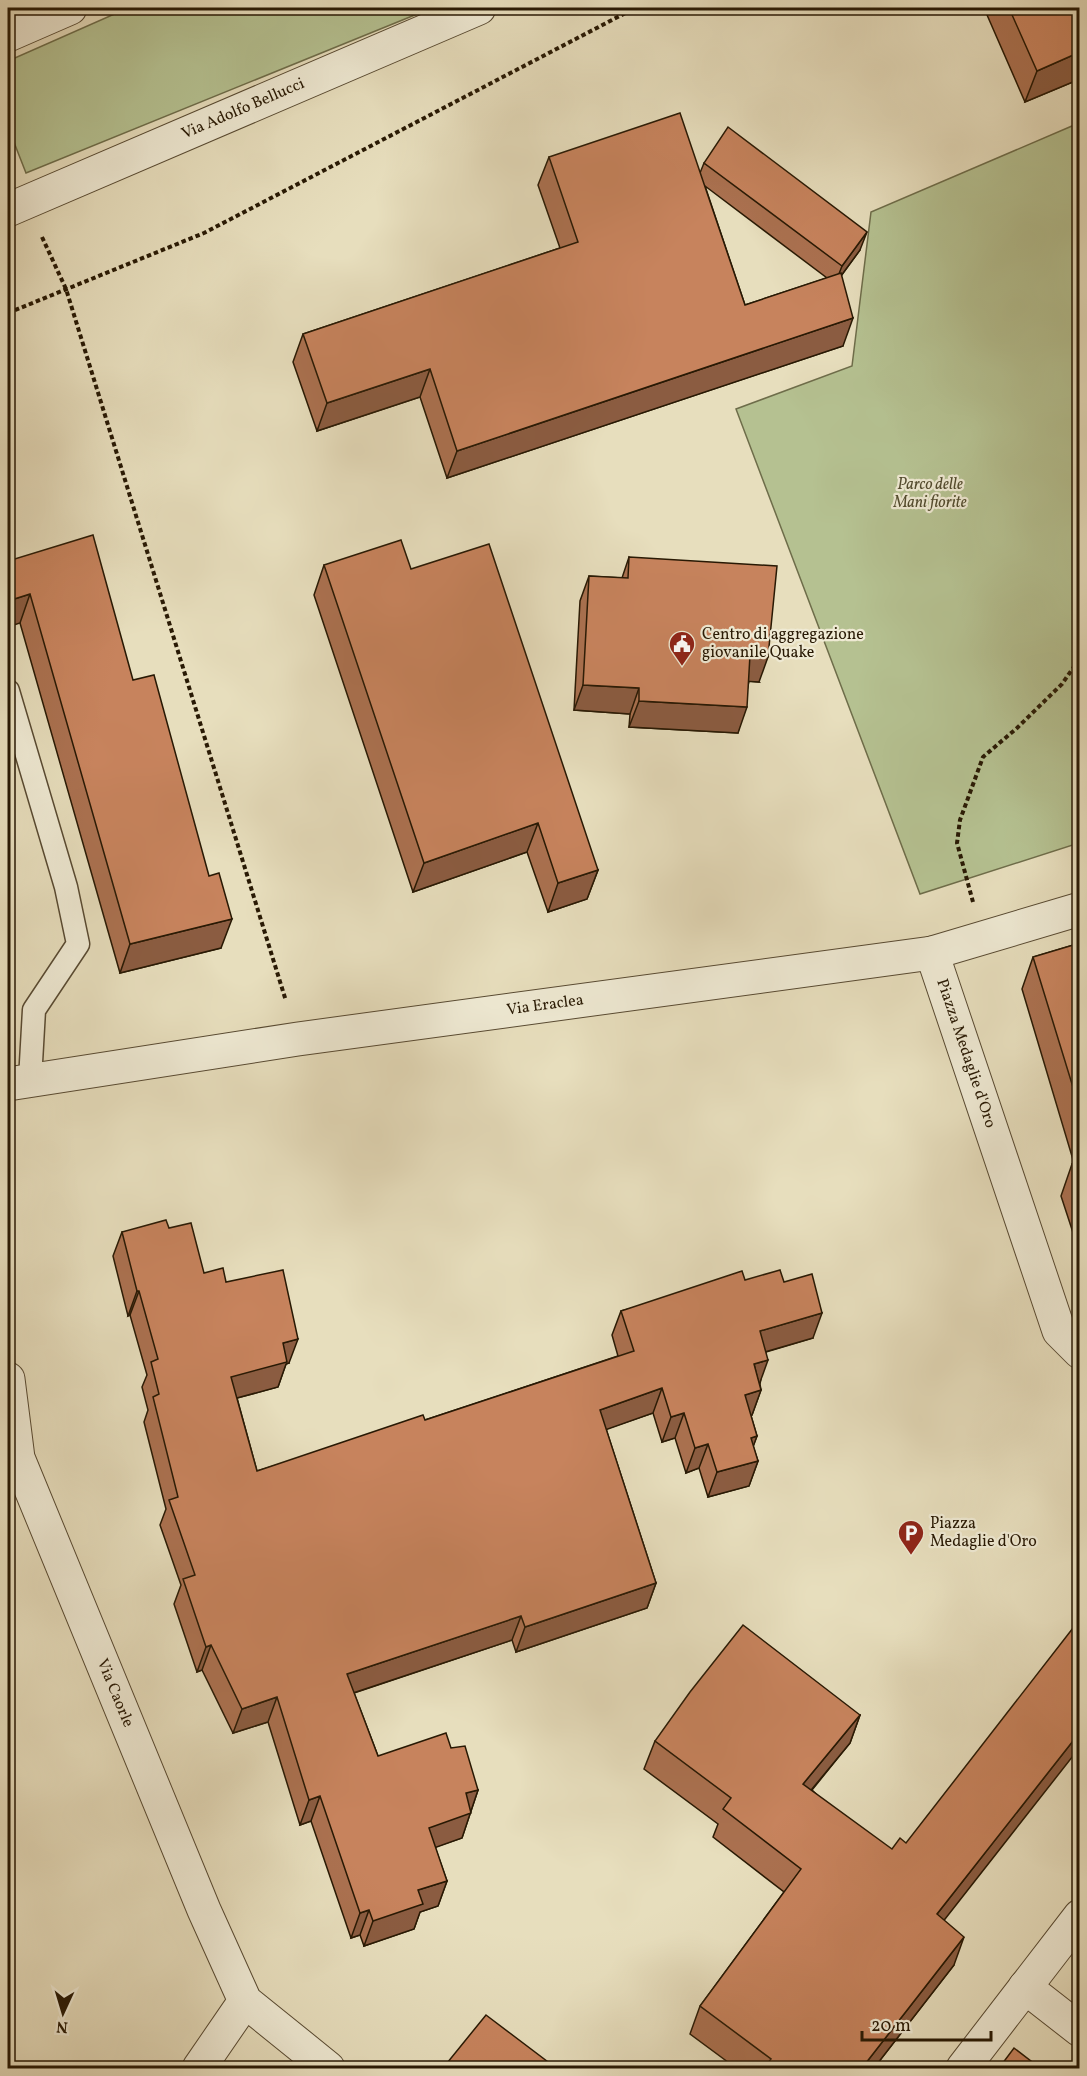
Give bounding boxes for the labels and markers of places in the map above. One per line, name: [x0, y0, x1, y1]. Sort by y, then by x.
place label: Centro di aggregazione giovanile Quake: [702, 624, 864, 664]
public building icon: Centro di aggregazione giovanile Quake: [667, 629, 697, 667]
place label: Piazza Medaglie d'Oro: [930, 1513, 1037, 1553]
parking icon: Piazza Medaglie d'Oro: [896, 1518, 926, 1556]

